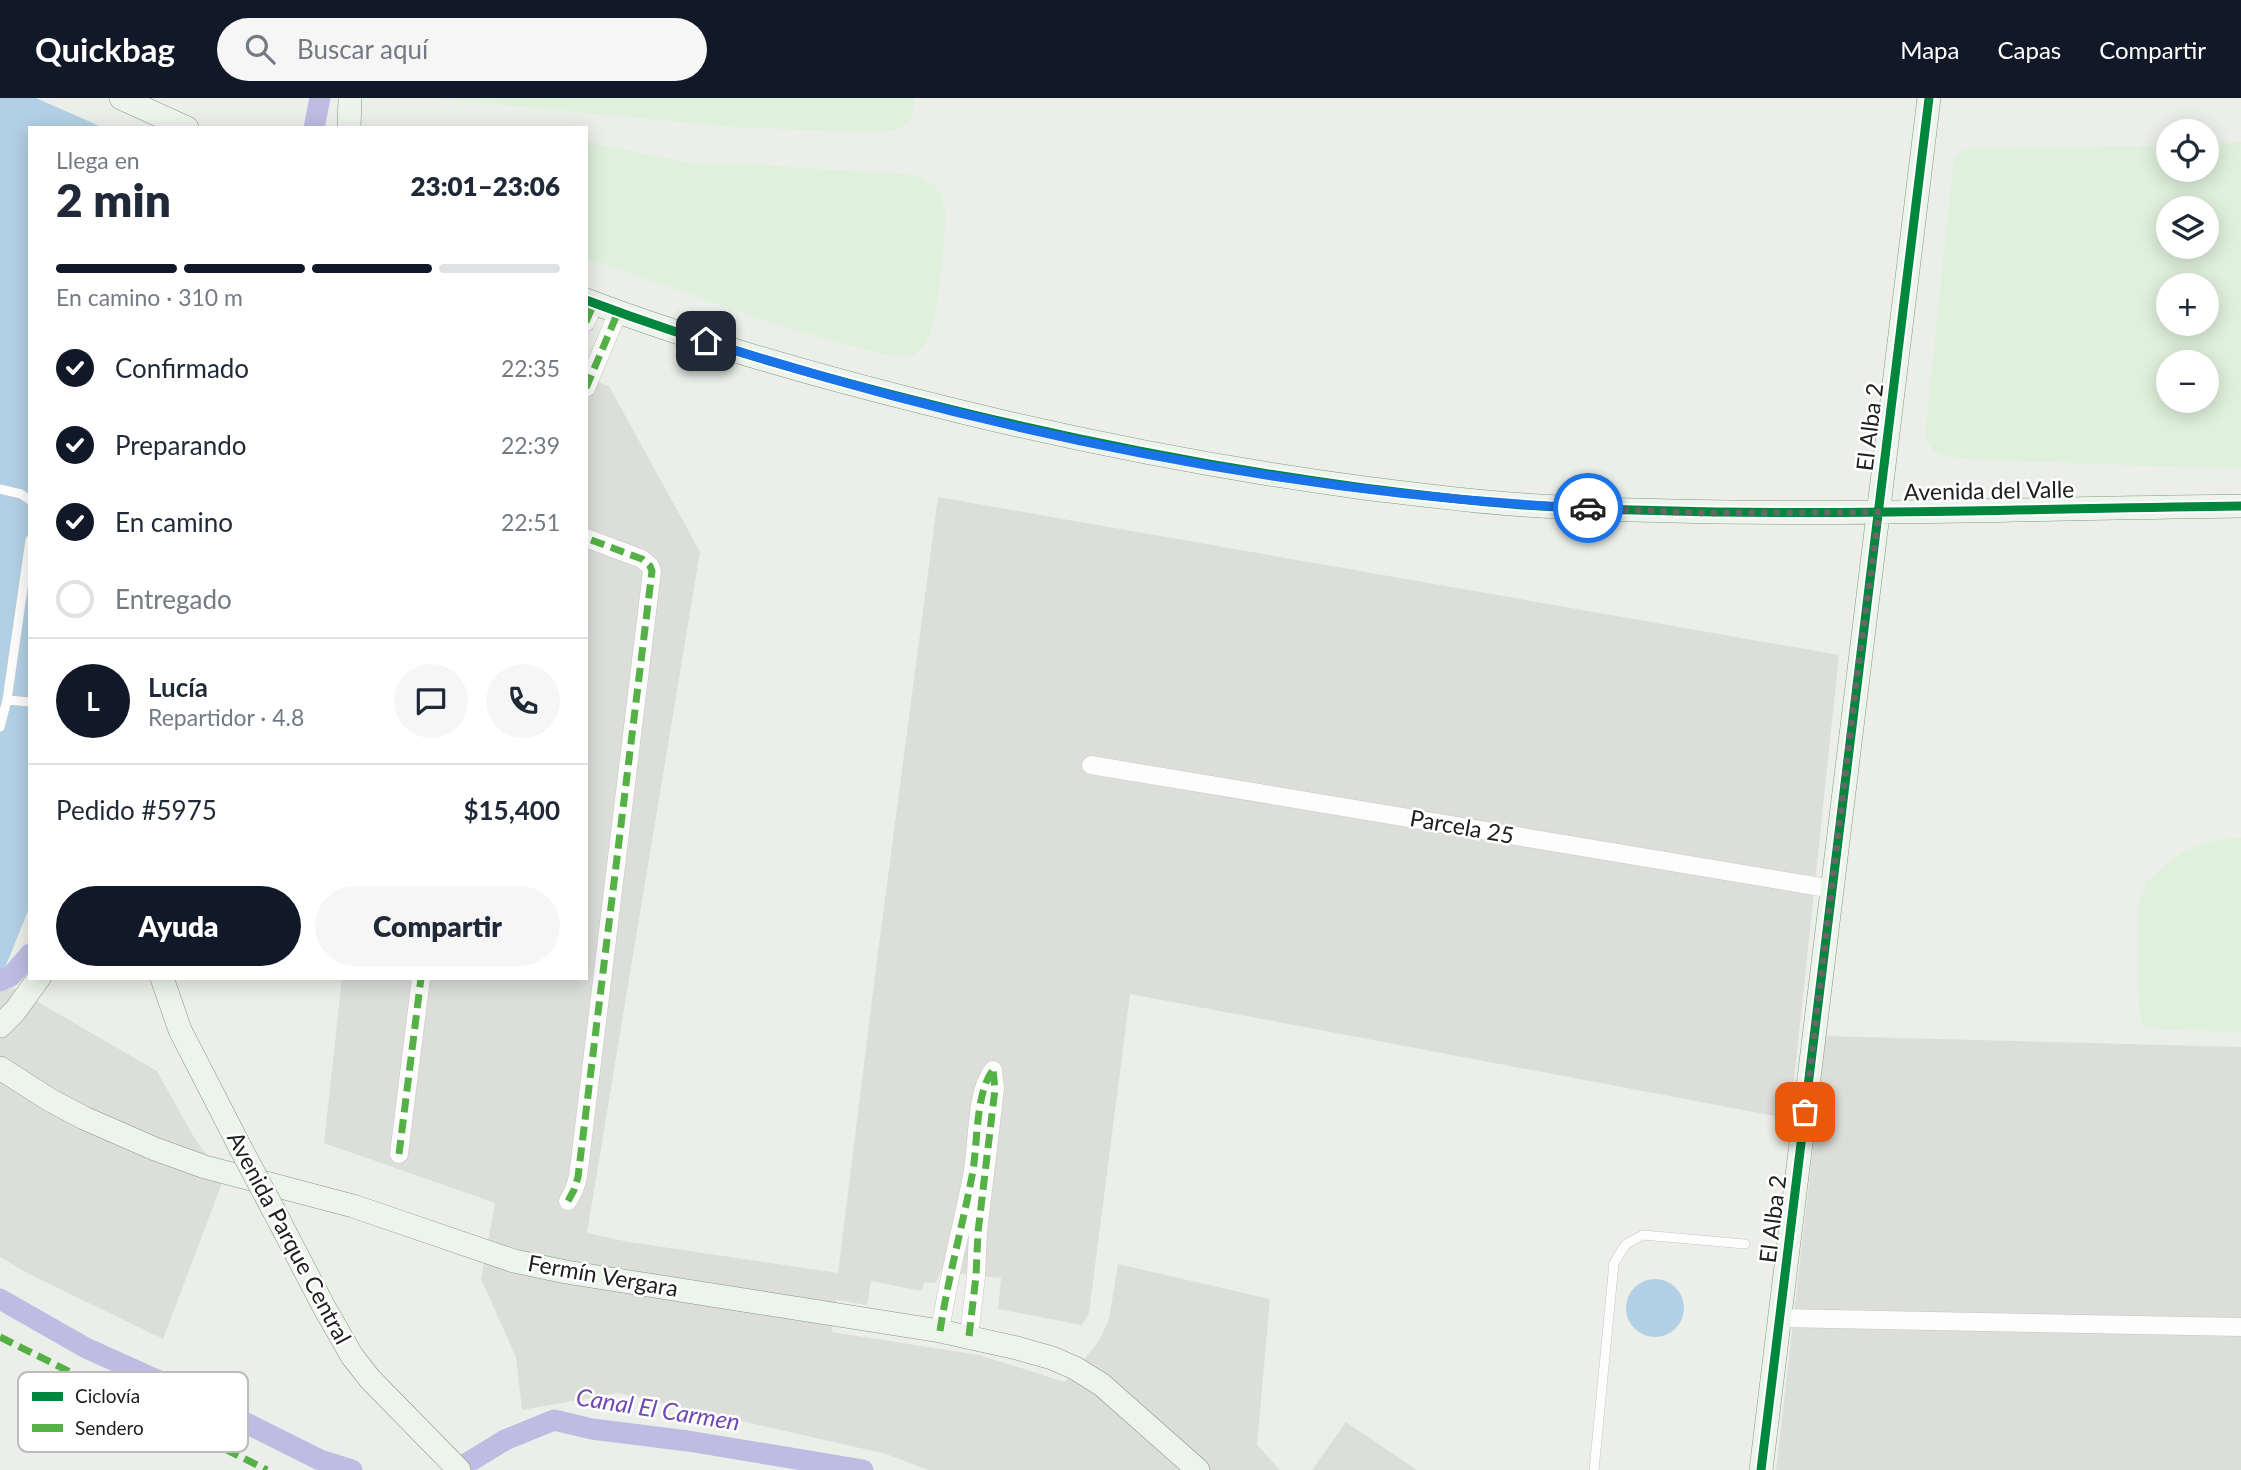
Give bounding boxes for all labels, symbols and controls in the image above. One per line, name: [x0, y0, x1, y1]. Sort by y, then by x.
search box: [217, 18, 707, 81]
text: Quickbag: [35, 29, 175, 69]
icon: search: [241, 30, 279, 68]
text: Buscar aquí: [297, 33, 428, 65]
text: Mapa: [1900, 35, 1959, 64]
text: Capas: [1997, 35, 2061, 64]
text: Compartir: [2099, 35, 2206, 64]
map controls: [2156, 119, 2219, 413]
button: locate: [2156, 119, 2219, 182]
text: Llega en: [56, 146, 140, 174]
text: 23:01–23:06: [410, 170, 560, 202]
text: 2 min: [56, 172, 171, 227]
button: layers: [2156, 196, 2219, 259]
button: +: [2156, 273, 2219, 336]
text: En camino · 310 m: [56, 283, 243, 311]
pin: [676, 311, 736, 371]
icon: home: [687, 322, 725, 360]
icon: check: [56, 349, 94, 387]
button: −: [2156, 350, 2219, 413]
text: Confirmado: [115, 352, 249, 384]
text: 22:35: [501, 354, 560, 382]
street label: El Alba 2: [1850, 381, 1888, 472]
icon: check: [56, 426, 94, 464]
text: Preparando: [115, 429, 247, 461]
text: 22:39: [501, 431, 560, 459]
courier: [1553, 473, 1623, 543]
street label: Avenida del Valle: [1903, 475, 2075, 505]
icon: car: [1569, 489, 1607, 527]
icon: check: [56, 503, 94, 541]
text: En camino: [115, 506, 233, 538]
text: 22:51: [501, 508, 560, 536]
text: Entregado: [115, 583, 232, 615]
button: chat: [394, 664, 468, 738]
button: phone: [486, 664, 560, 738]
text: Lucía: [148, 671, 208, 703]
text: L: [86, 685, 100, 717]
text: Repartidor · 4.8: [148, 703, 304, 731]
text: Pedido #5975: [56, 794, 217, 826]
text: $15,400: [463, 794, 560, 826]
street label: Parcela 25: [1408, 803, 1516, 849]
button: Ayuda: [56, 886, 301, 966]
button: Compartir: [315, 886, 560, 966]
pin: [1775, 1082, 1835, 1142]
icon: bag: [1786, 1093, 1824, 1131]
street label: Avenida Parque Central: [222, 1126, 358, 1349]
street label: El Alba 2: [1753, 1173, 1791, 1264]
street label: Fermín Vergara: [526, 1248, 680, 1302]
legend: [18, 1372, 248, 1452]
water label: Canal El Carmen: [574, 1381, 742, 1436]
text: Ciclovía: [75, 1384, 140, 1407]
text: Sendero: [75, 1416, 144, 1439]

